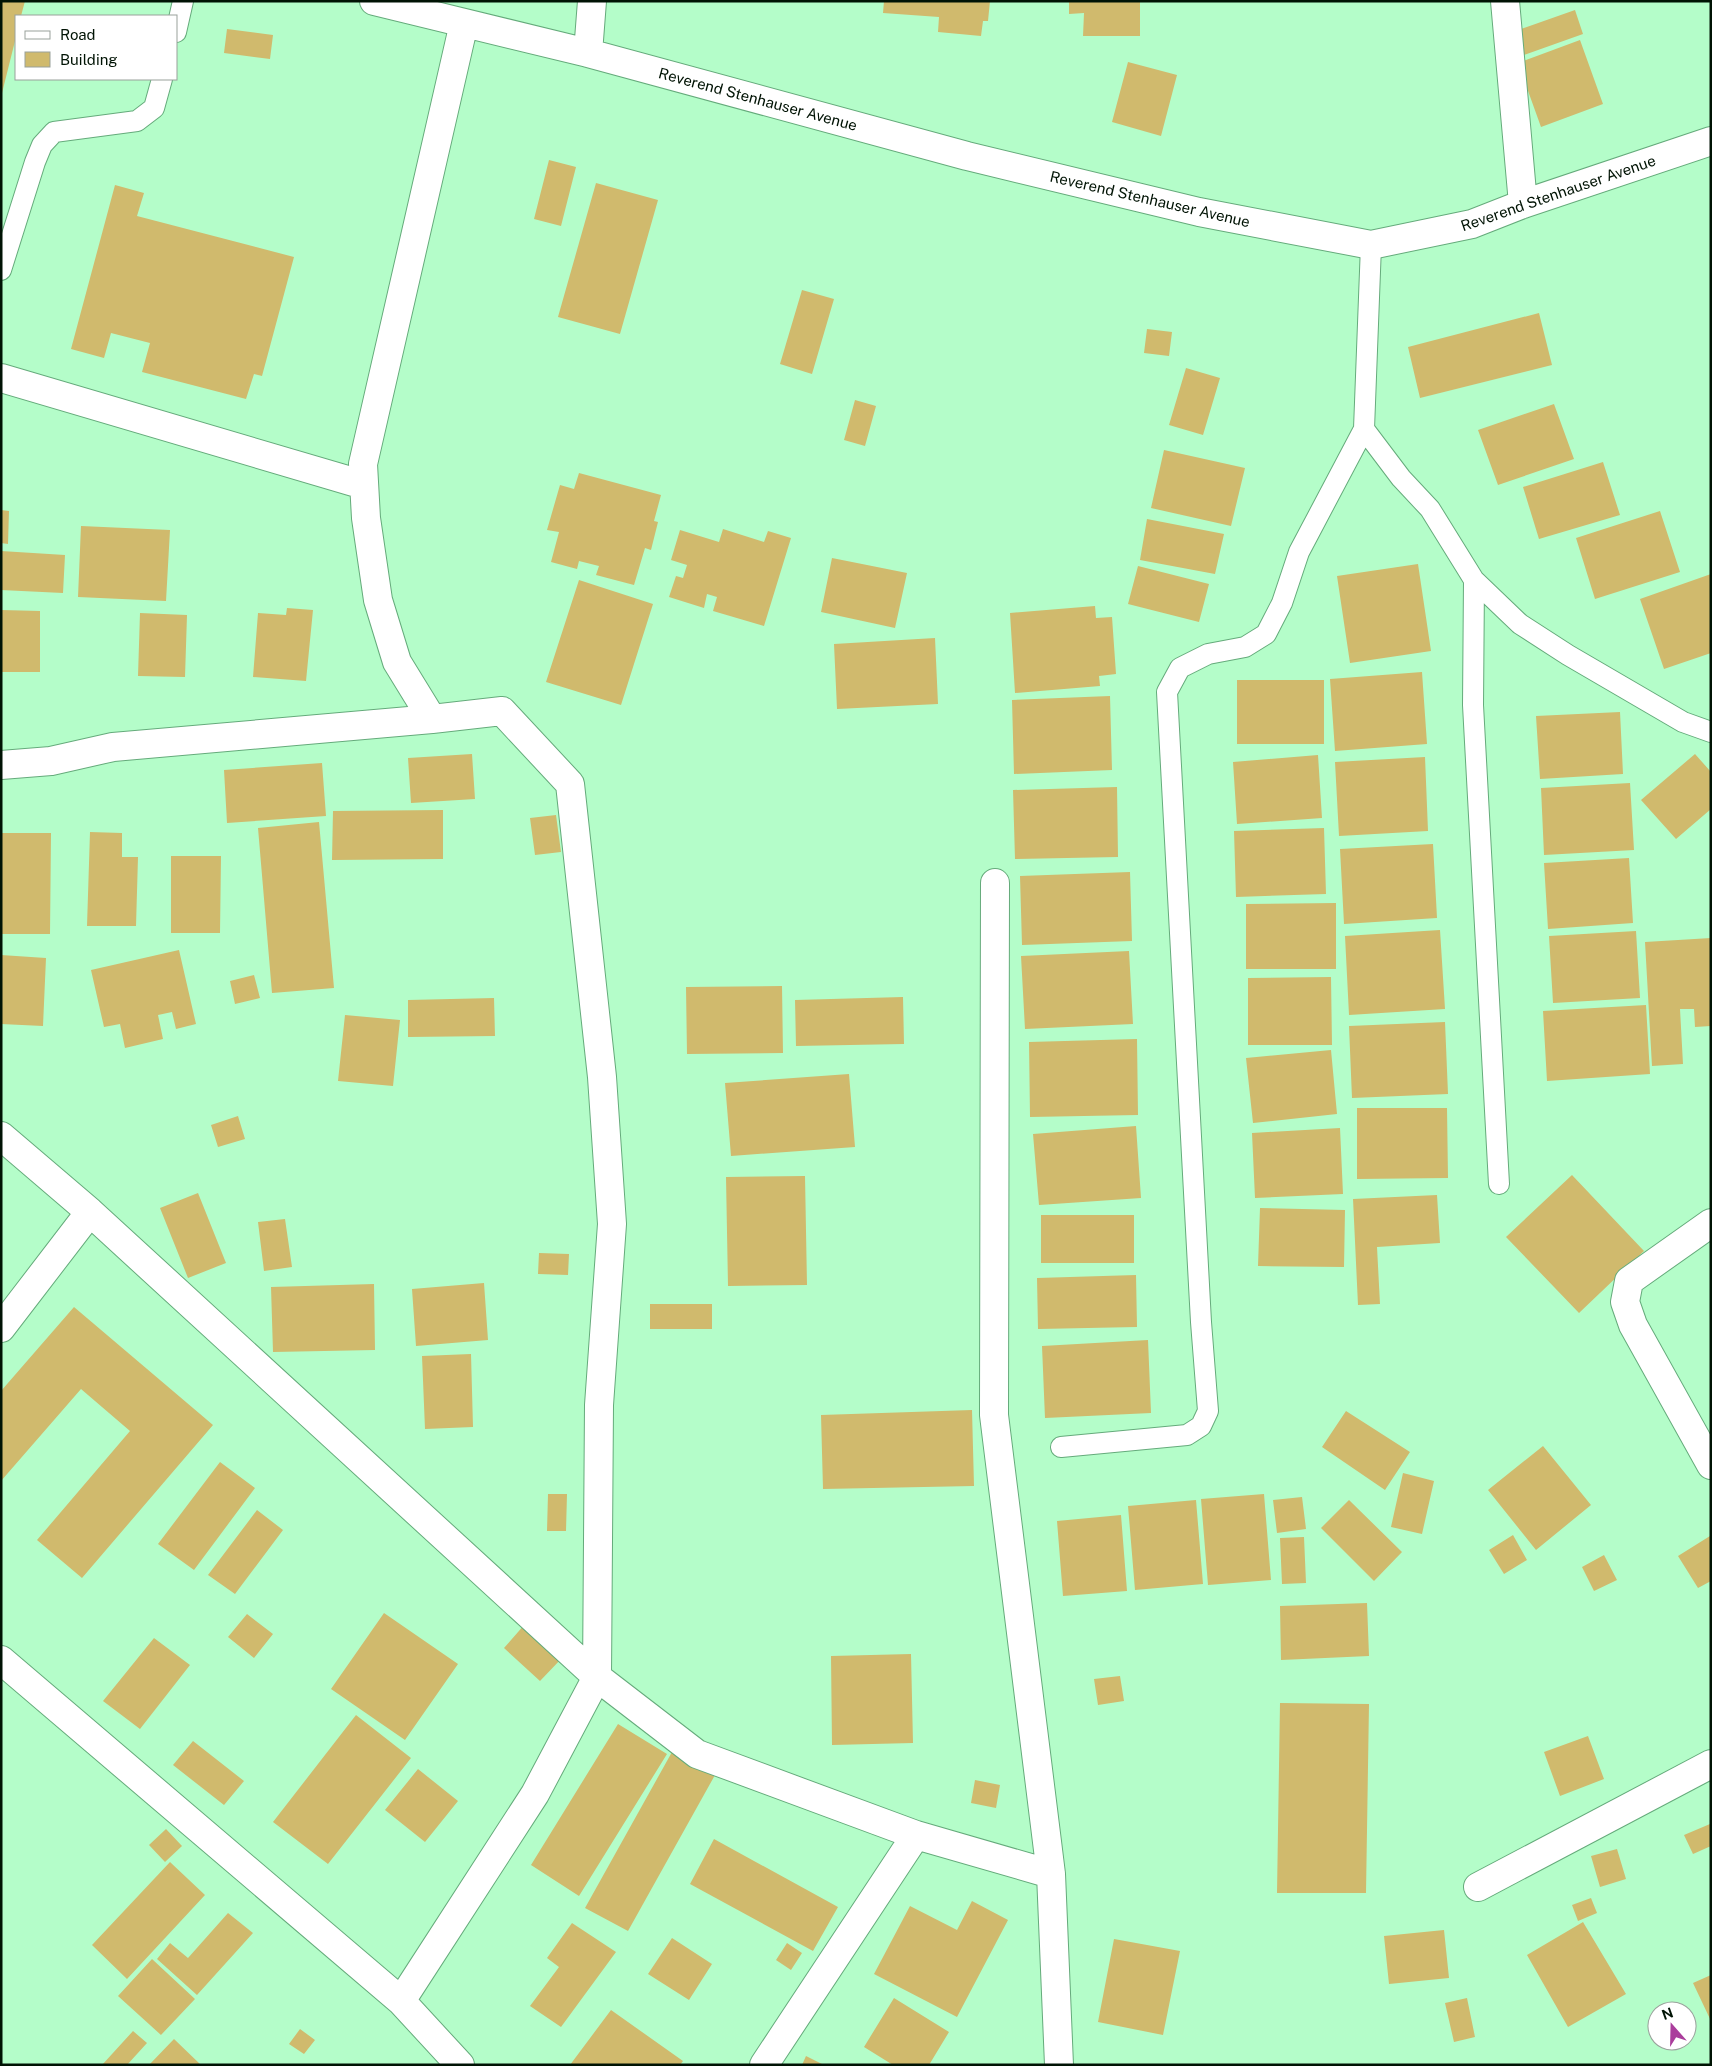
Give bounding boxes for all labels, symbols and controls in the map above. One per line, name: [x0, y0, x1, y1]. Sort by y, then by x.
legend: [15, 15, 178, 80]
text: Road: [60, 26, 96, 43]
text: Building: [60, 51, 118, 68]
street label: Reverend Stenhauser Avenue: [657, 64, 859, 134]
street label: Reverend Stenhauser Avenue: [1458, 152, 1658, 234]
street label: Reverend Stenhauser Avenue: [1048, 168, 1252, 230]
north arrow: [1647, 2001, 1697, 2051]
text: N: [1660, 2004, 1675, 2023]

